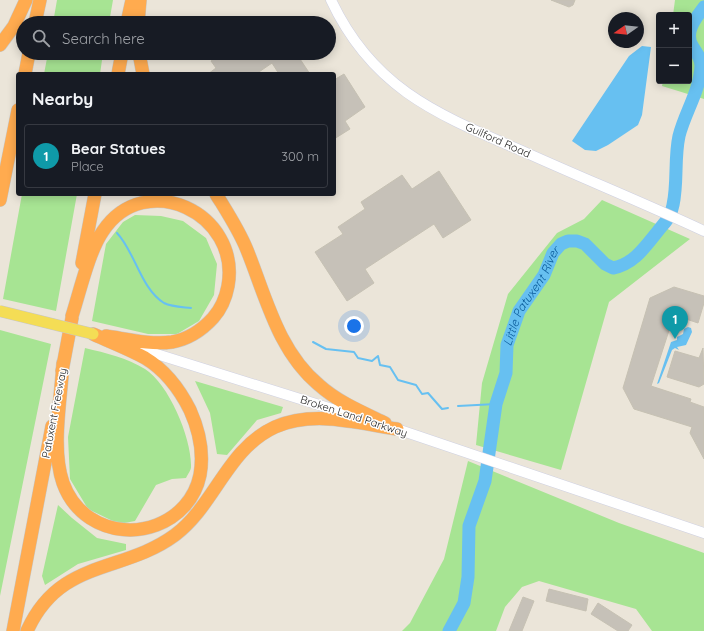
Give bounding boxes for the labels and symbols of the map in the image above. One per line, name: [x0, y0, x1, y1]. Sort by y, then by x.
north arrow: [608, 12, 644, 48]
street label: Guilford Road: [463, 119, 533, 161]
water label: Little Patuxent River: [499, 242, 563, 348]
pin: 1: [662, 306, 688, 339]
your location: [344, 316, 364, 336]
street label: Patuxent Freeway: [38, 367, 70, 459]
street label: Broken Land Parkway: [299, 392, 409, 440]

